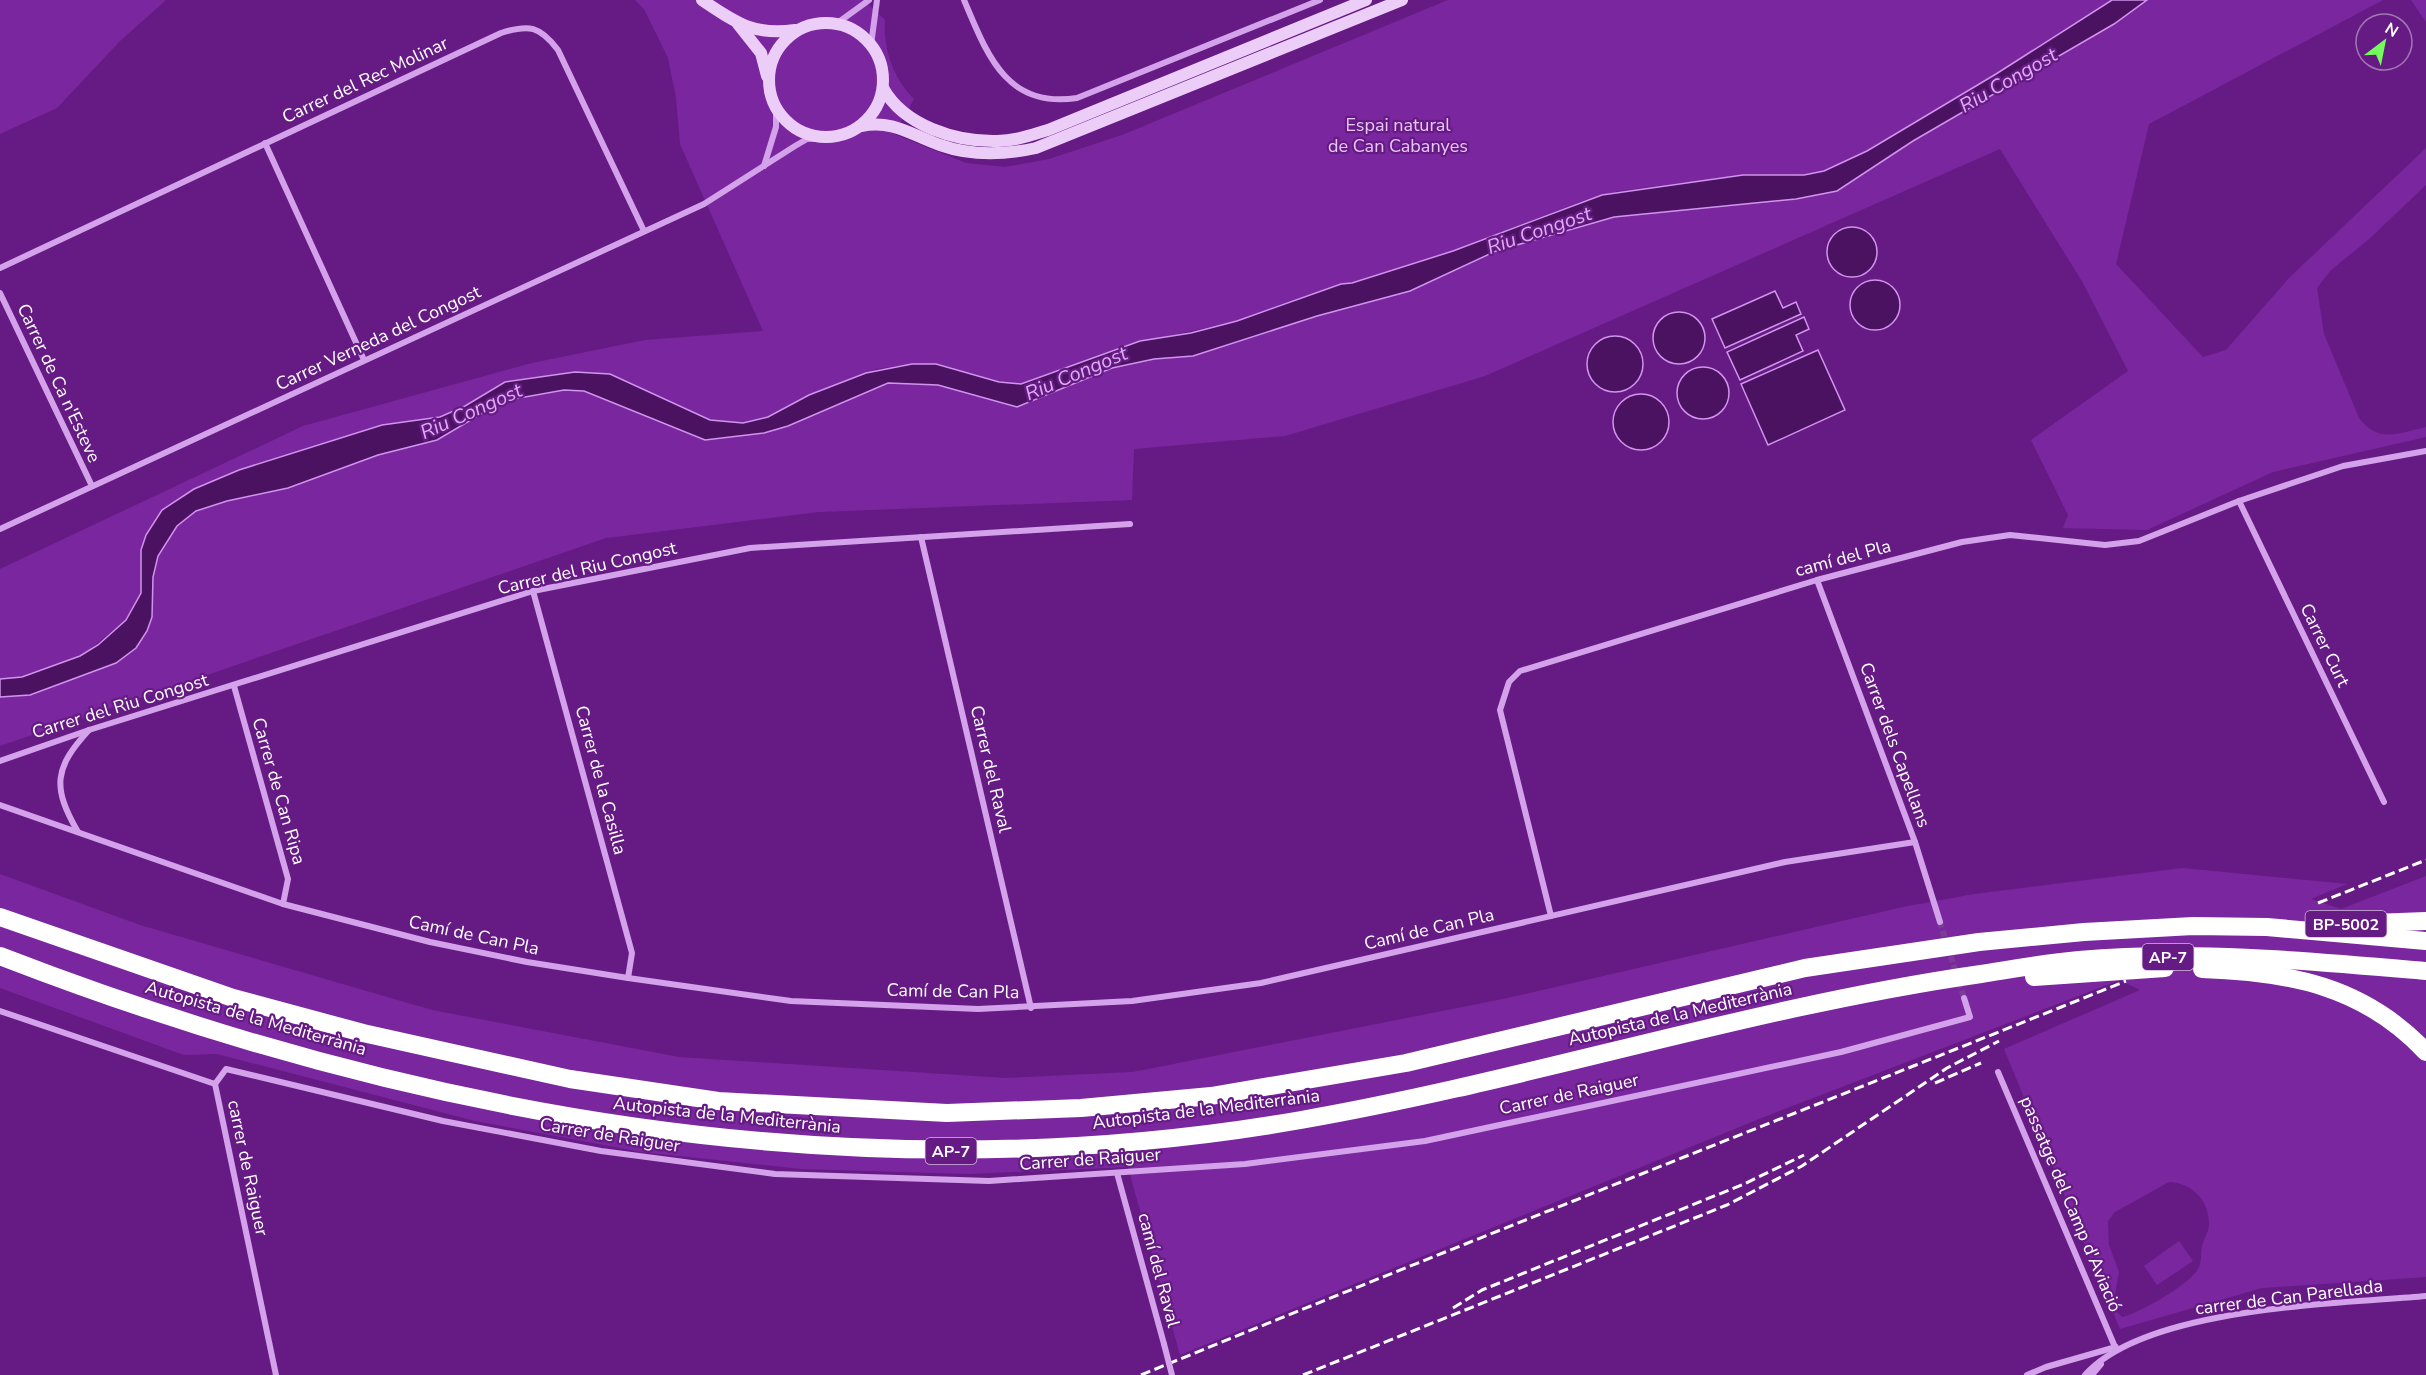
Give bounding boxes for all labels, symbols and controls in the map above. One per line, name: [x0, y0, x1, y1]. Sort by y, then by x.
north arrow: [2354, 12, 2414, 72]
text: N: [2381, 18, 2402, 43]
street label: Carrer del Rec Molinar: [278, 31, 452, 129]
water label: Riu Congost: [1954, 41, 2063, 119]
park label: Espai natural de Can Cabanyes: [1328, 113, 1468, 158]
water label: Riu Congost: [1483, 200, 1596, 261]
street label: Carrer Verneda del Congost: [272, 280, 485, 396]
street label: Carrer de Ca n'Esteve: [12, 300, 106, 466]
water label: Riu Congost: [1021, 339, 1133, 407]
water label: Riu Congost: [416, 377, 527, 446]
street label: camí del Pla: [1792, 534, 1894, 582]
street label: Carrer del Riu Congost: [495, 536, 679, 600]
street label: Carrer Curt: [2294, 599, 2356, 691]
street label: Carrer dels Capellans: [1854, 659, 1936, 831]
street label: Carrer del Riu Congost: [29, 668, 212, 744]
street label: Carrer de la Casilla: [570, 703, 632, 857]
street label: Carrer del Raval: [965, 703, 1017, 836]
street label: Carrer de Can Ripa: [247, 715, 311, 867]
street label: Camí de Can Pla: [1362, 902, 1496, 956]
street label: Camí de Can Pla: [407, 909, 541, 961]
road number: BP-5002: [2306, 911, 2386, 937]
road number: AP-7: [2142, 944, 2194, 970]
street label: Autopista de la Mediterrània: [143, 975, 369, 1061]
street label: Autopista de la Mediterrània: [1566, 977, 1794, 1051]
street label: Camí de Can Pla: [886, 978, 1020, 1004]
street label: Carrer de Raiguer: [1497, 1067, 1641, 1120]
street label: Autopista de la Mediterrània: [1091, 1083, 1321, 1135]
street label: Autopista de la Mediterrània: [612, 1091, 842, 1139]
street label: passatge del Camp d'Aviació: [2015, 1092, 2127, 1316]
street label: carrer de Raiguer: [222, 1098, 274, 1239]
street label: Carrer de Raiguer: [538, 1112, 682, 1158]
road number: AP-7: [926, 1138, 976, 1164]
street label: Carrer de Raiguer: [1018, 1142, 1162, 1176]
street label: camí del Raval: [1132, 1210, 1186, 1330]
street label: carrer de Can Parellada: [2194, 1274, 2384, 1320]

